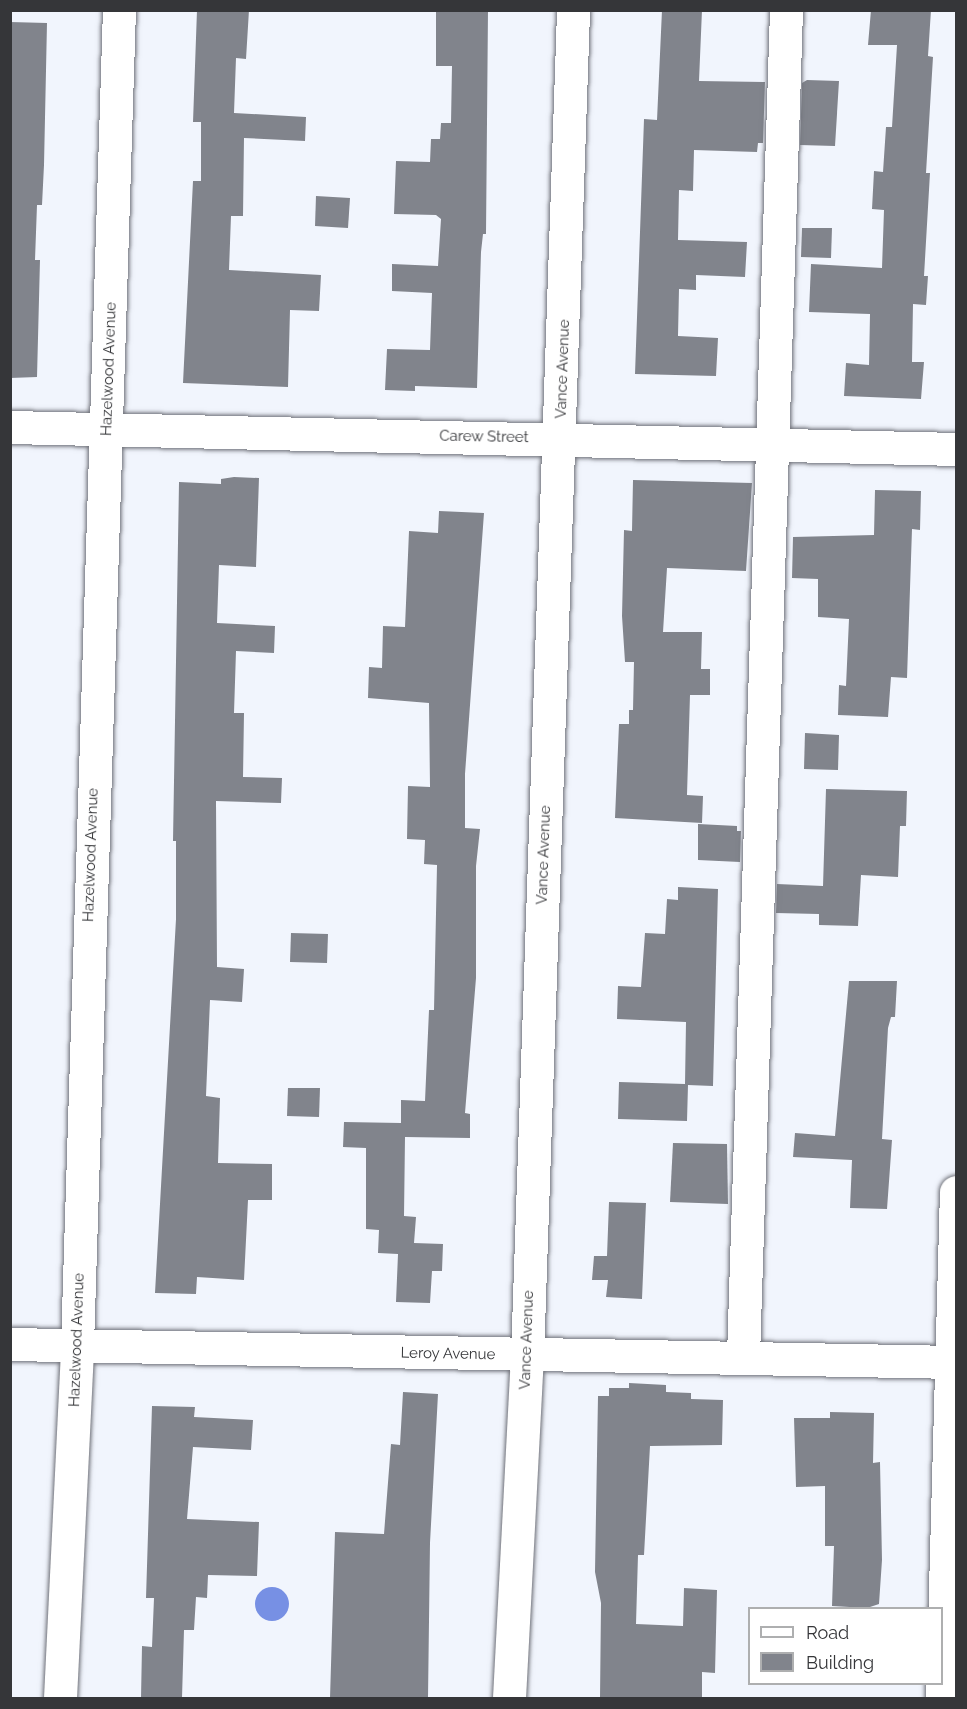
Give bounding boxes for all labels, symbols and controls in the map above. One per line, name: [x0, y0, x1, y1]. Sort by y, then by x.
street label: Hazelwood Avenue: [98, 301, 120, 437]
street label: Vance Avenue: [552, 319, 574, 419]
street label: Carew Street: [439, 427, 529, 447]
street label: Hazelwood Avenue: [80, 787, 102, 923]
street label: Vance Avenue: [533, 805, 555, 905]
street label: Hazelwood Avenue: [66, 1272, 88, 1408]
street label: Vance Avenue: [516, 1290, 538, 1390]
street label: Leroy Avenue: [400, 1344, 496, 1364]
legend: [748, 1607, 943, 1685]
text: Road: [806, 1622, 849, 1643]
text: Building: [806, 1652, 874, 1673]

